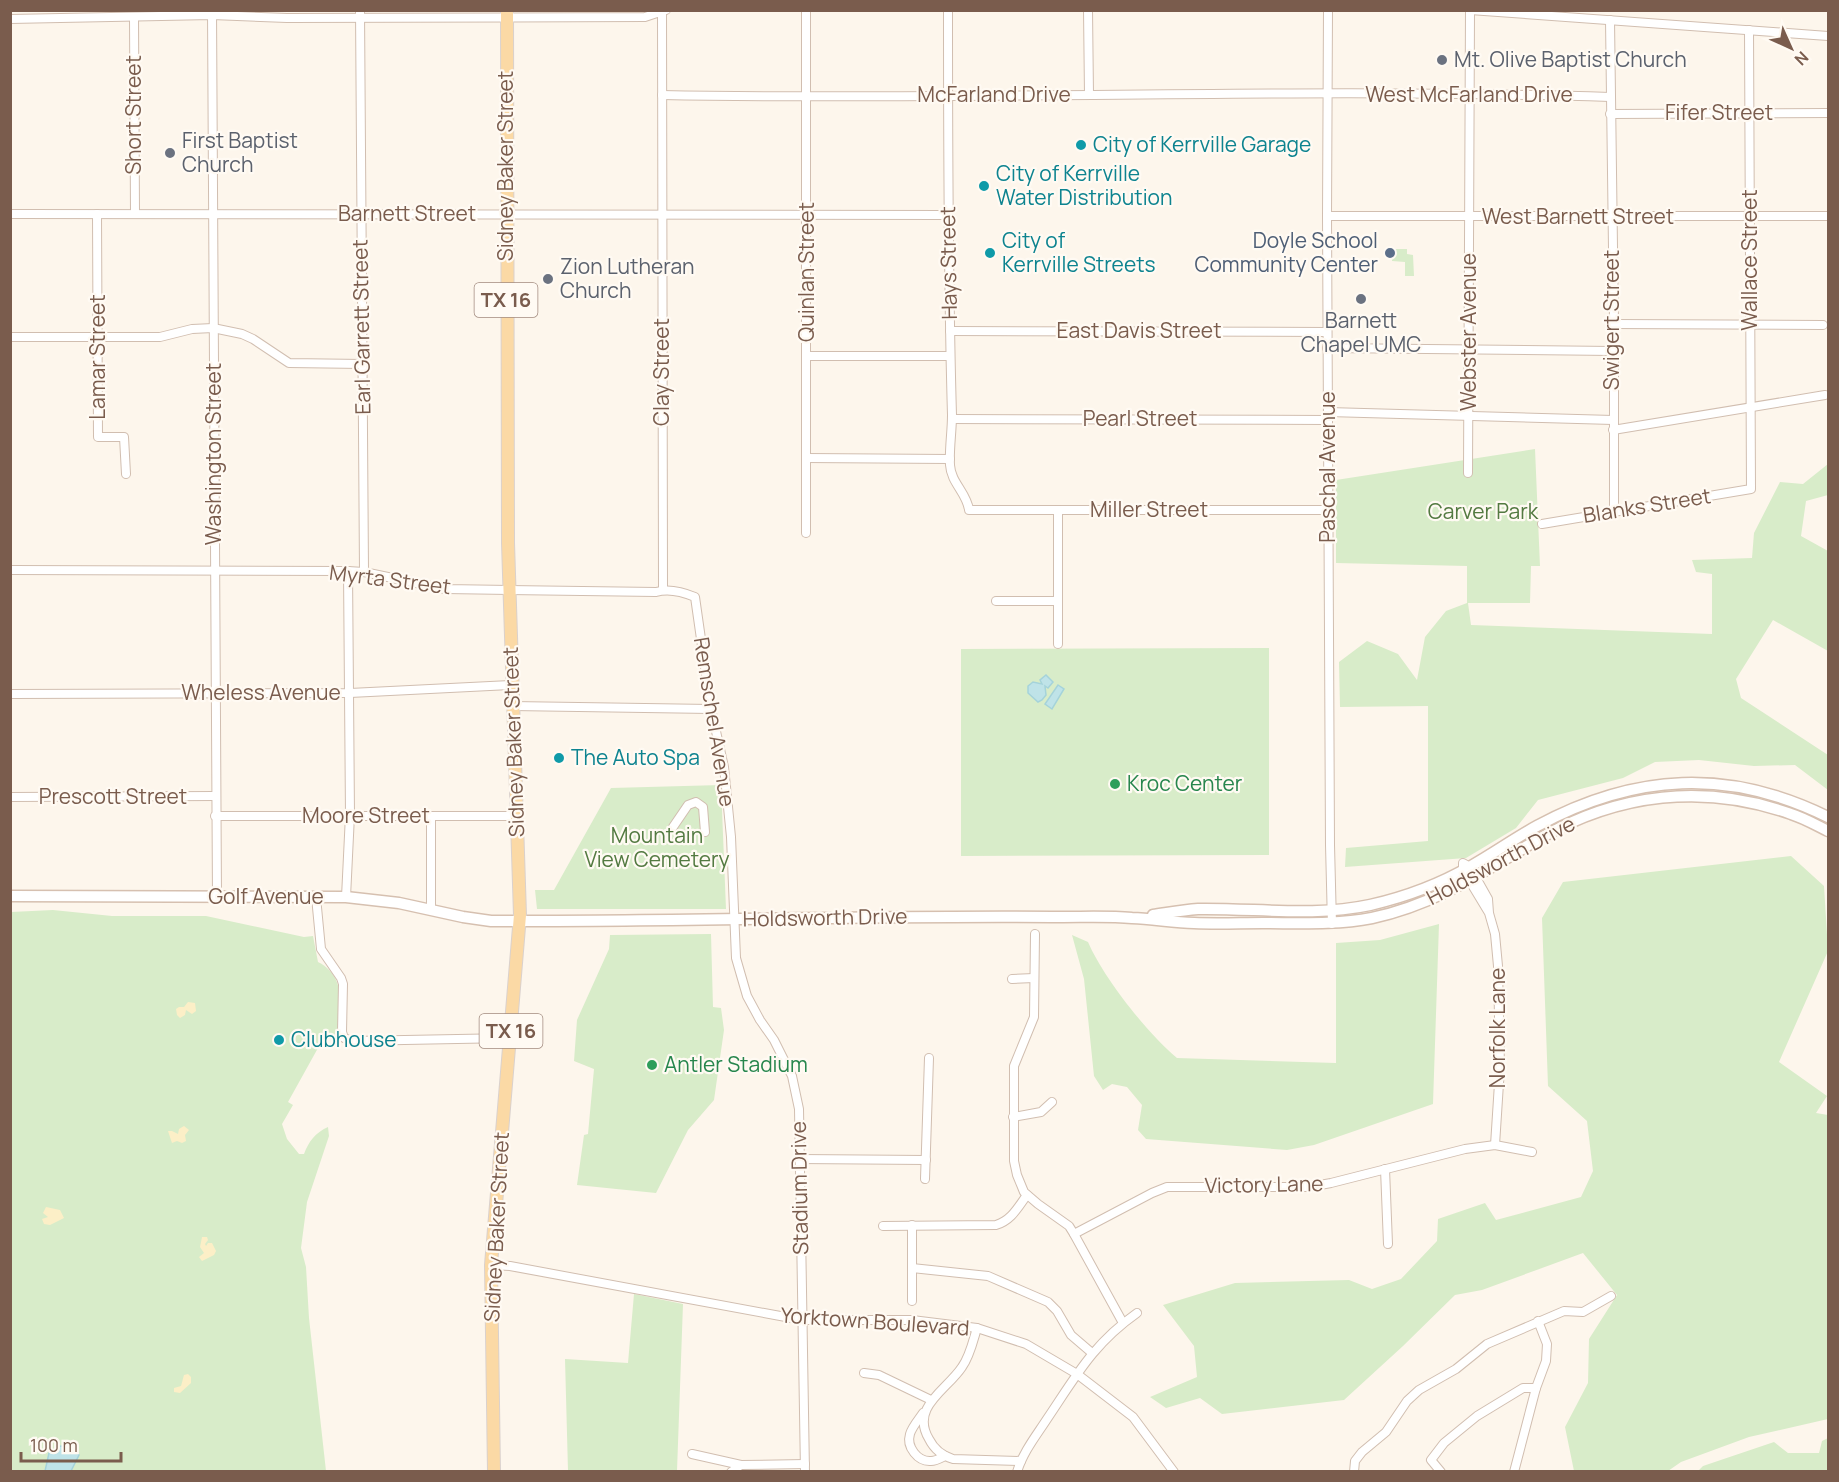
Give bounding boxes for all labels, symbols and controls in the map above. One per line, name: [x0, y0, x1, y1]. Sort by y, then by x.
north arrow: [1761, 18, 1821, 78]
place label: Mt. Olive Baptist Church: [1454, 45, 1687, 73]
text: N: [1790, 47, 1813, 70]
marker: Mt. Olive Baptist Church: [1435, 53, 1449, 67]
street label: Short Street: [119, 55, 147, 175]
street label: Sidney Baker Street: [491, 71, 519, 261]
street label: McFarland Drive: [917, 80, 1071, 108]
street label: West McFarland Drive: [1365, 80, 1573, 108]
street label: Fifer Street: [1665, 98, 1773, 126]
place label: First Baptist Church: [182, 126, 298, 178]
place label: City of Kerrville Garage: [1093, 130, 1311, 158]
marker: City of Kerrville Garage: [1074, 138, 1088, 152]
marker: First Baptist Church: [163, 146, 177, 160]
place label: City of Kerrville Water Distribution: [996, 159, 1172, 211]
marker: City of Kerrville Water Distribution: [977, 179, 991, 193]
street label: Wallace Street: [1735, 189, 1763, 331]
street label: Barnett Street: [338, 199, 476, 227]
street label: Quinlan Street: [792, 202, 820, 342]
street label: West Barnett Street: [1482, 202, 1674, 230]
street label: Hays Street: [933, 206, 963, 320]
place label: City of Kerrville Streets: [1002, 226, 1156, 278]
place label: Doyle School Community Center: [1194, 226, 1378, 278]
street label: Earl Garrett Street: [345, 239, 377, 415]
marker: City of Kerrville Streets: [983, 246, 997, 260]
marker: Doyle School Community Center: [1383, 246, 1397, 260]
street label: Swigert Street: [1597, 250, 1625, 390]
place label: Zion Lutheran Church: [560, 252, 695, 304]
street label: Webster Avenue: [1454, 253, 1482, 411]
marker: Zion Lutheran Church: [541, 272, 555, 286]
road number: TX 16: [474, 283, 538, 317]
marker: Barnett Chapel UMC: [1354, 292, 1368, 306]
street label: Lamar Street: [83, 294, 111, 420]
place label: Barnett Chapel UMC: [1301, 306, 1421, 358]
street label: East Davis Street: [1056, 316, 1222, 344]
street label: Clay Street: [647, 318, 675, 426]
street label: Washington Street: [199, 363, 227, 545]
street label: Paschal Avenue: [1313, 391, 1341, 543]
street label: Pearl Street: [1083, 404, 1197, 432]
street label: Blanks Street: [1581, 481, 1713, 529]
street label: Miller Street: [1090, 495, 1208, 523]
park label: Carver Park: [1428, 497, 1539, 525]
street label: Myrta Street: [328, 558, 453, 600]
street label: Remschel Avenue: [688, 635, 742, 809]
street label: Sidney Baker Street: [496, 646, 530, 838]
street label: Wheless Avenue: [181, 678, 341, 706]
place label: The Auto Spa: [571, 743, 700, 771]
marker: The Auto Spa: [552, 751, 566, 765]
place label: Kroc Center: [1127, 769, 1243, 797]
marker: Kroc Center: [1108, 777, 1122, 791]
street label: Prescott Street: [39, 782, 187, 810]
street label: Moore Street: [302, 801, 430, 829]
street label: Holdsworth Drive: [1421, 809, 1580, 911]
park label: Mountain View Cemetery: [584, 821, 730, 873]
street label: Golf Avenue: [208, 882, 324, 910]
street label: Holdsworth Drive: [742, 902, 908, 932]
street label: Norfolk Lane: [1483, 968, 1511, 1088]
road number: TX 16: [480, 1014, 542, 1048]
place label: Clubhouse: [291, 1025, 397, 1053]
marker: Clubhouse: [272, 1033, 286, 1047]
place label: Antler Stadium: [664, 1050, 808, 1078]
marker: Antler Stadium: [645, 1058, 659, 1072]
street label: Stadium Drive: [784, 1121, 814, 1255]
street label: Sidney Baker Street: [477, 1131, 515, 1323]
street label: Victory Lane: [1204, 1169, 1324, 1199]
street label: Yorktown Boulevard: [780, 1300, 970, 1342]
scale bar: [21, 1425, 122, 1463]
text: 100 m: [30, 1433, 78, 1457]

